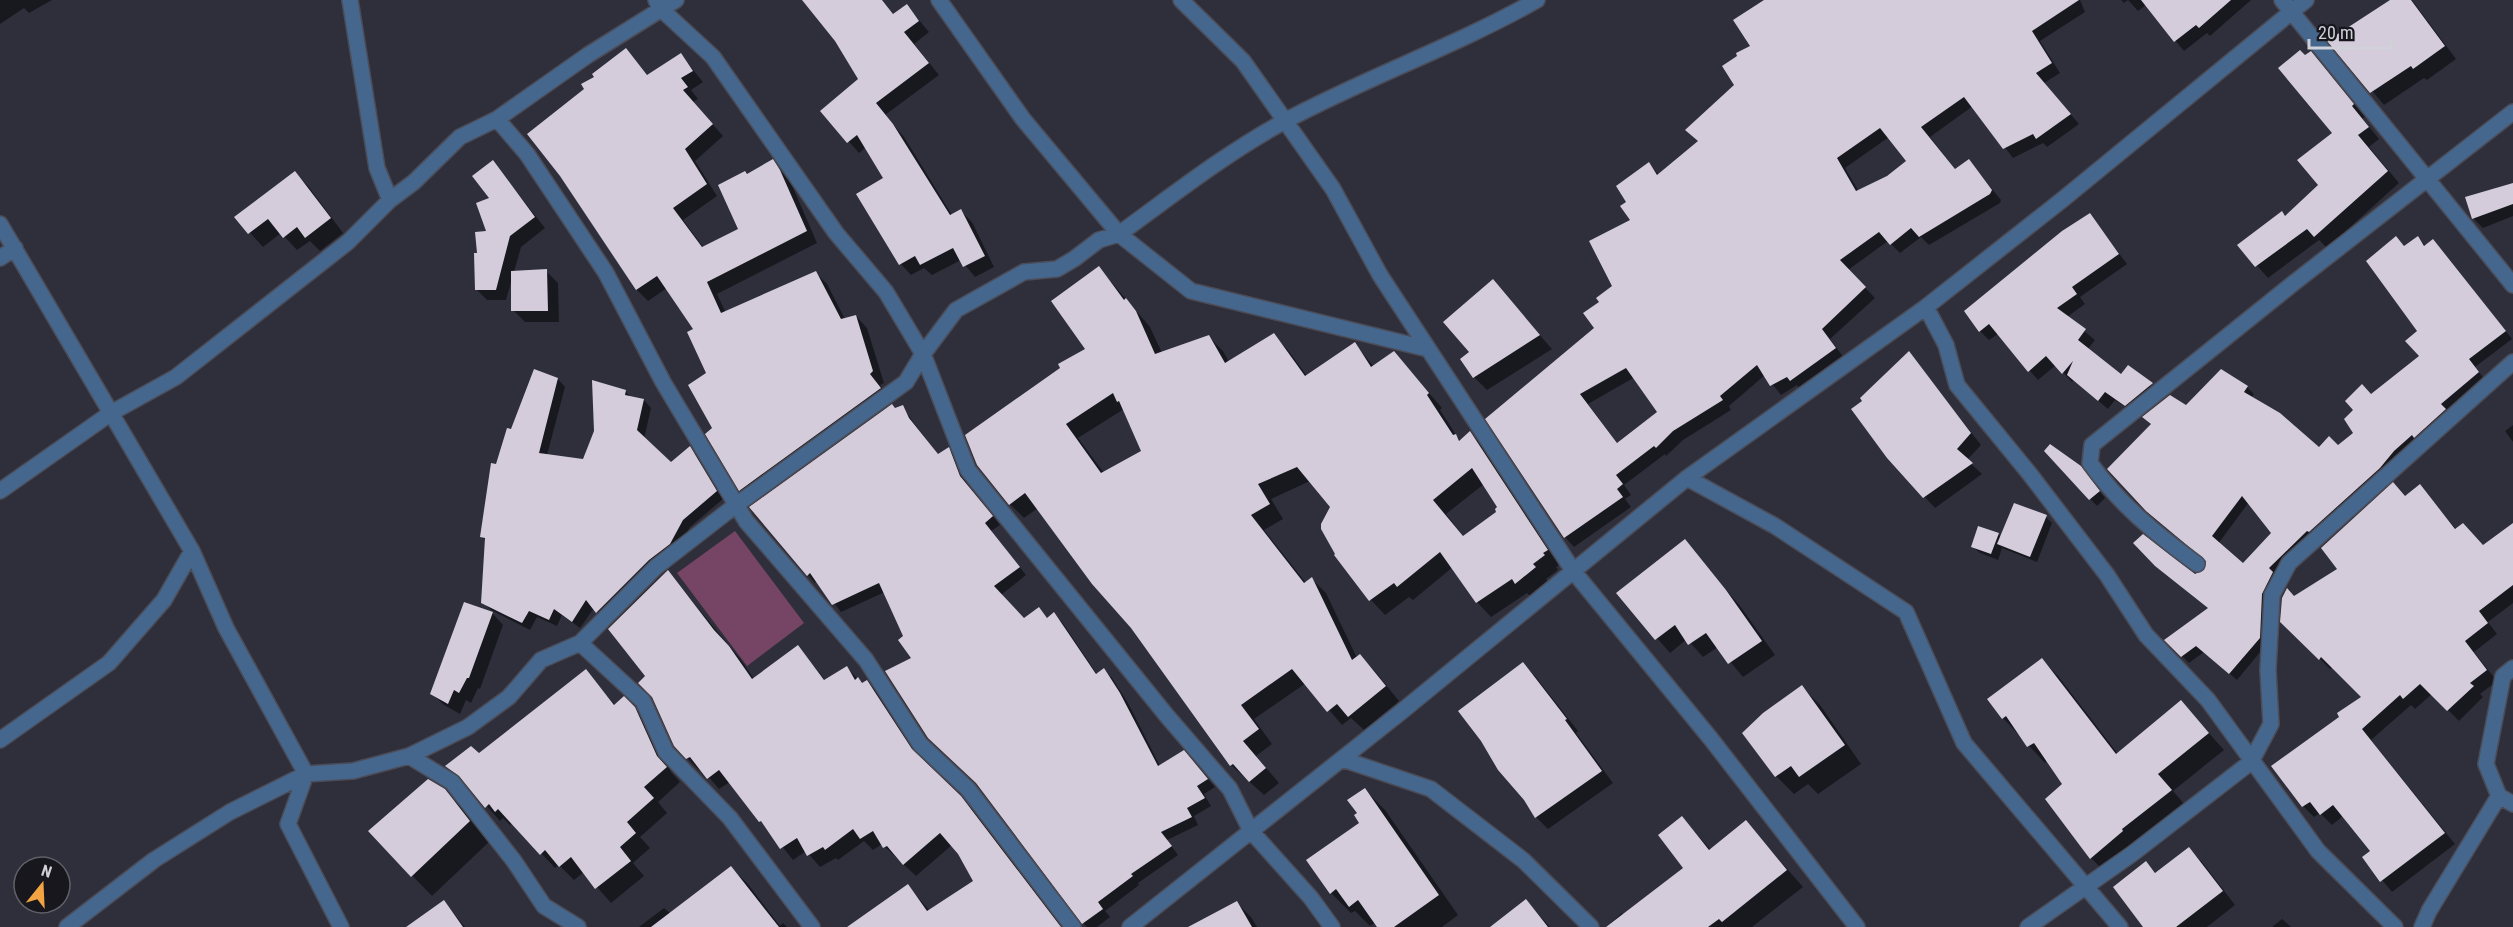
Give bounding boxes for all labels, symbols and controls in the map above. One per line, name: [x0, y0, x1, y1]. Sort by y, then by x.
scale bar: [2309, 12, 2392, 50]
text: 20 m: [2318, 22, 2353, 43]
north arrow: [12, 855, 72, 915]
text: N: [39, 861, 54, 882]

